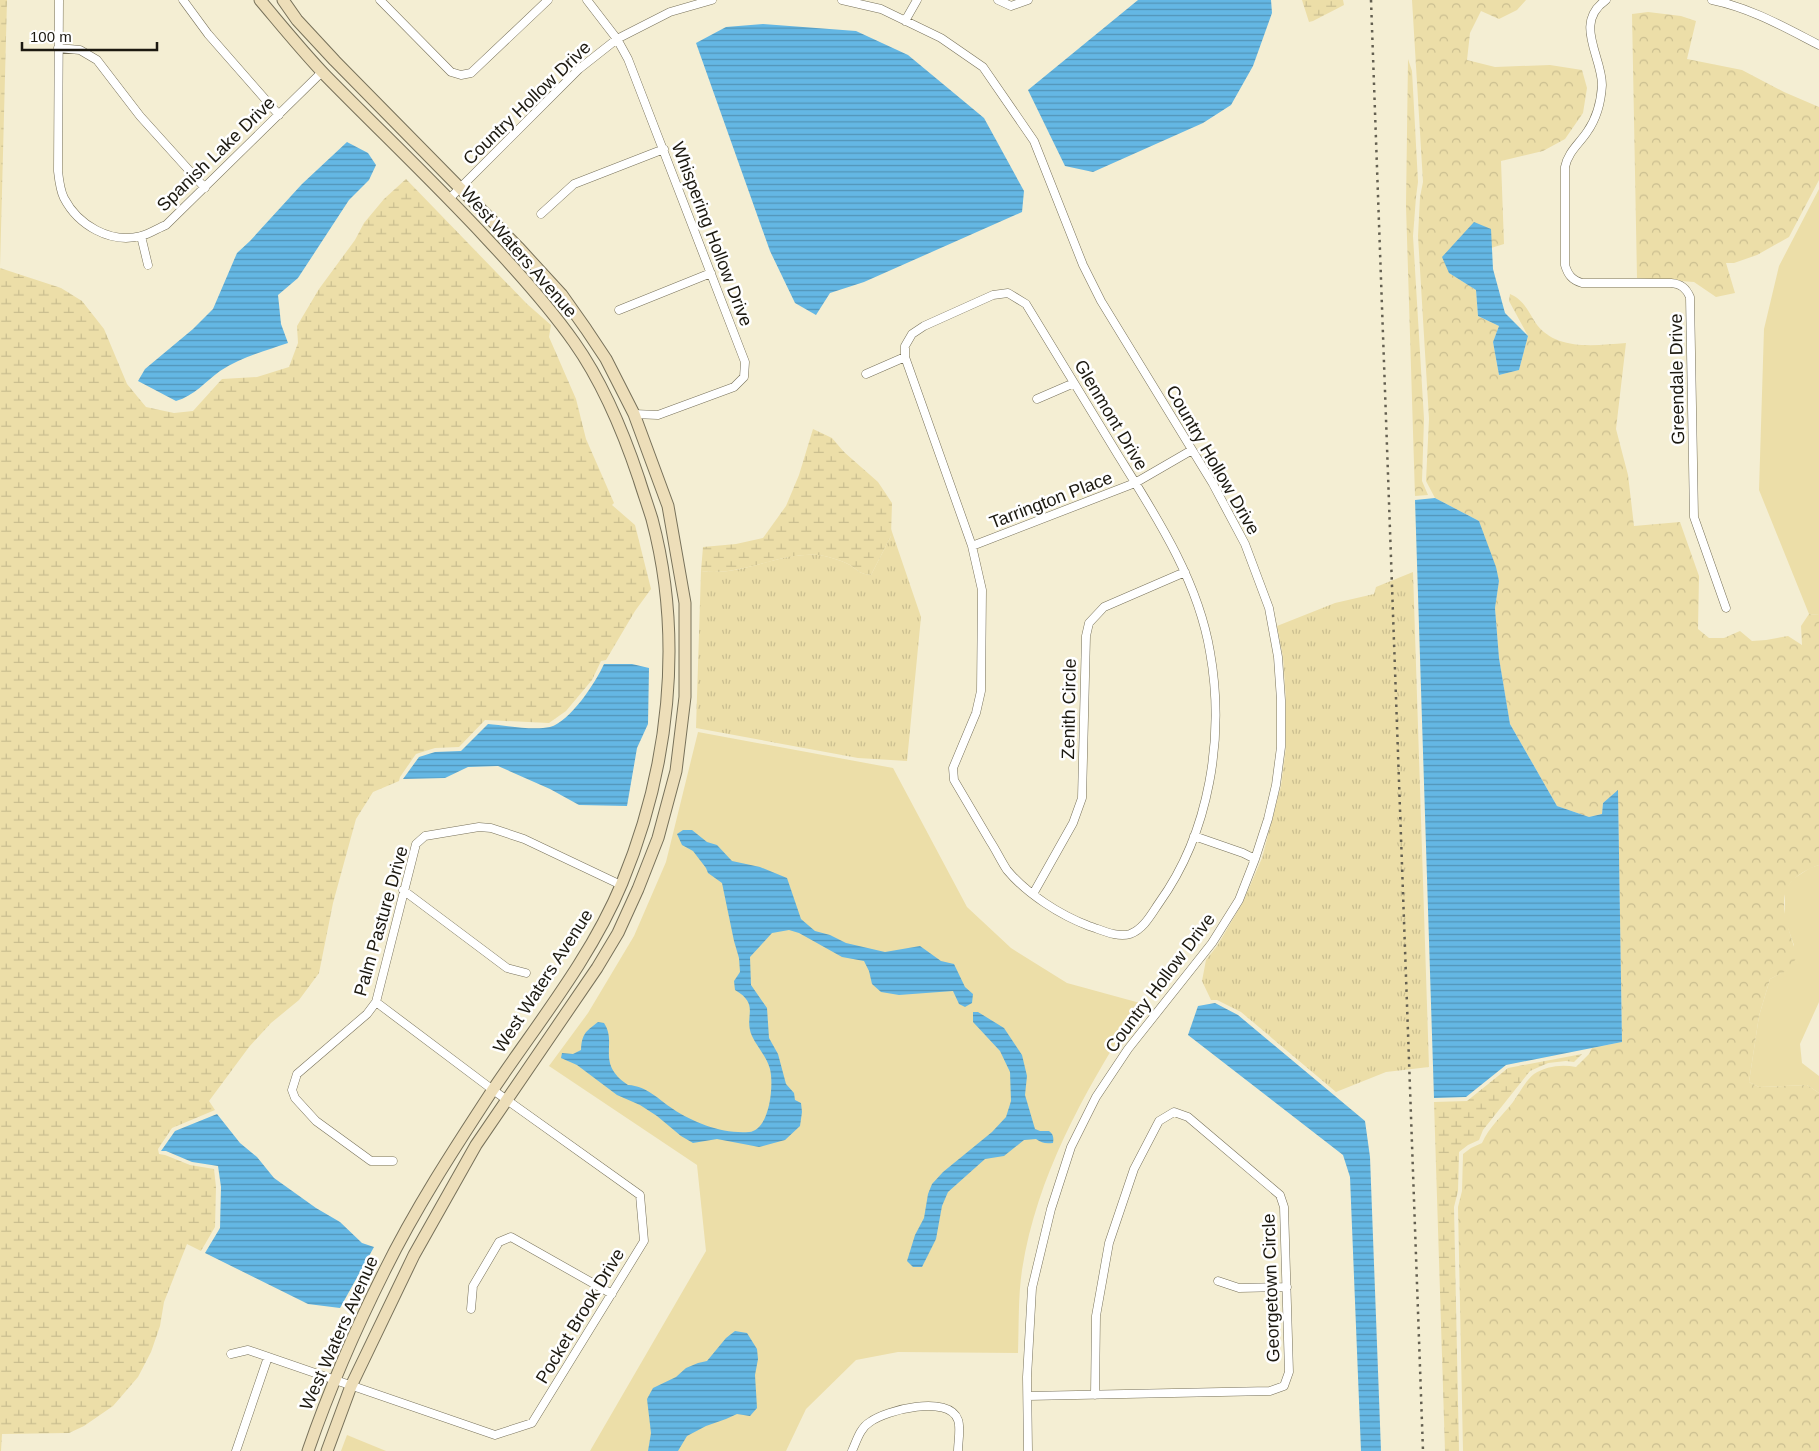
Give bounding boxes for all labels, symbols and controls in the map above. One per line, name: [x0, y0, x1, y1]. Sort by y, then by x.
scale bar: [22, 20, 158, 52]
text: 100 m: [30, 28, 72, 45]
street label: Country Hollow Drive: [459, 37, 595, 169]
street label: Spanish Lake Drive: [153, 93, 279, 215]
street label: Whispering Hollow Drive: [668, 139, 756, 329]
street label: West Waters Avenue: [457, 183, 581, 321]
street label: Greendale Drive: [1666, 313, 1688, 445]
street label: Glenmont Drive: [1070, 356, 1152, 474]
street label: Country Hollow Drive: [1162, 382, 1264, 538]
street label: Tarrington Place: [987, 467, 1115, 533]
street label: Zenith Circle: [1058, 658, 1080, 760]
street label: Palm Pasture Drive: [350, 844, 412, 998]
street label: West Waters Avenue: [489, 906, 597, 1056]
street label: Country Hollow Drive: [1101, 909, 1219, 1057]
street label: Georgetown Circle: [1258, 1213, 1284, 1363]
street label: Pocket Brook Drive: [532, 1245, 628, 1387]
street label: West Waters Avenue: [296, 1253, 382, 1413]

